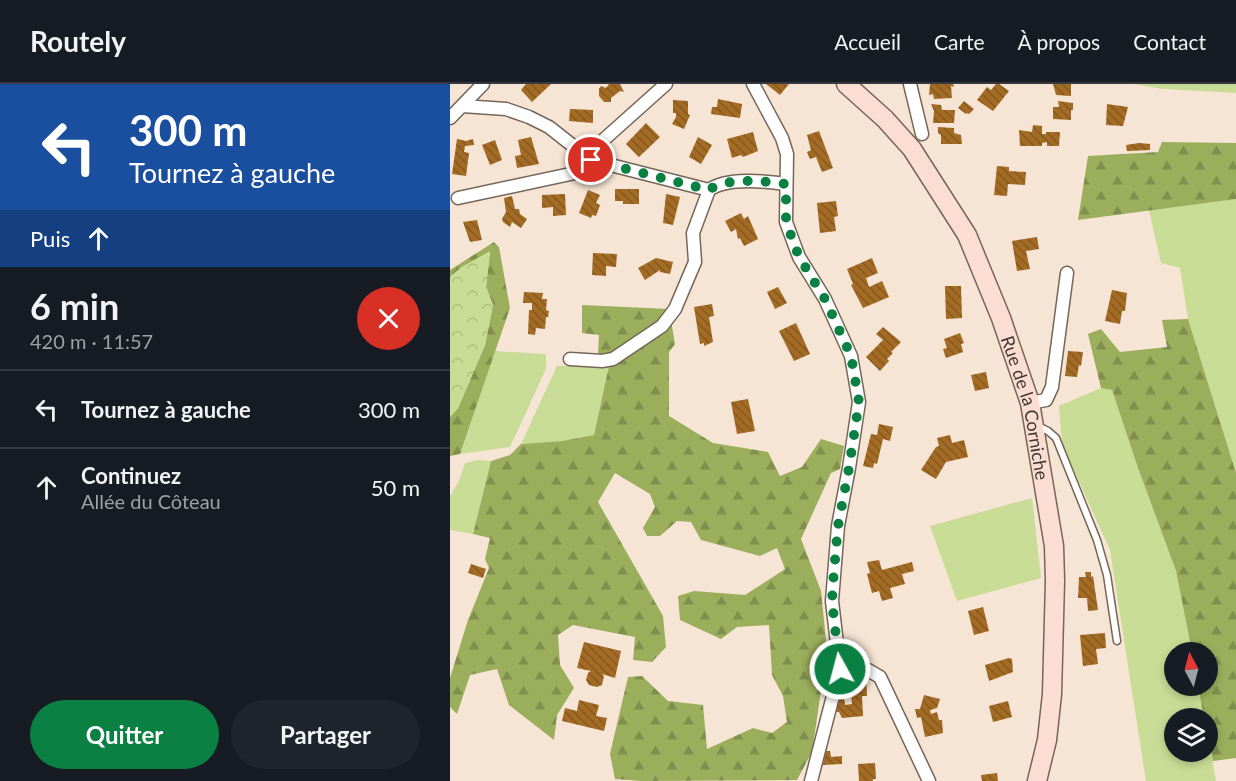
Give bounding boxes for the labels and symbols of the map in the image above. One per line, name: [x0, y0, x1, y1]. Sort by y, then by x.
pin: [565, 134, 616, 185]
street label: Rue de la Corniche: [997, 333, 1054, 482]
position arrow: [808, 637, 872, 701]
north arrow: [1164, 642, 1218, 696]

